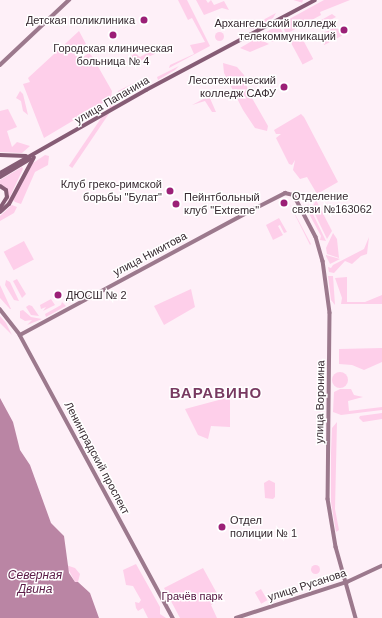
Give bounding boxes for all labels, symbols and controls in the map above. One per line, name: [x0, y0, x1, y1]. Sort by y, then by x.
place label: Детская поликлиника: [26, 13, 135, 27]
marker: Детская поликлиника: [138, 14, 150, 26]
place label: Архангельский колледж телекоммуникаций: [214, 17, 336, 43]
marker: Архангельский колледж телекоммуникаций: [339, 25, 349, 35]
marker: Городская клиническая больница № 4: [107, 29, 119, 41]
place label: Городская клиническая больница № 4: [53, 42, 173, 68]
street label: улица Папанина: [72, 73, 152, 127]
place label: Лесотехнический колледж САФУ: [188, 74, 276, 100]
marker: Лесотехнический колледж САФУ: [279, 82, 289, 92]
place label: Клуб греко-римской борьбы "Булат": [61, 178, 162, 204]
marker: Клуб греко-римской борьбы "Булат": [165, 186, 175, 196]
place label: Отделение связи №163062: [292, 190, 372, 216]
place label: Пейнтбольный клуб "Extreme": [184, 191, 260, 217]
marker: Отделение связи №163062: [279, 198, 289, 208]
marker: Пейнтбольный клуб "Extreme": [171, 199, 181, 209]
street label: улица Никитова: [111, 229, 189, 279]
place label: ДЮСШ № 2: [66, 288, 126, 302]
marker: ДЮСШ № 2: [53, 290, 63, 300]
street label: улица Воронина: [313, 360, 327, 444]
district label: ВАРАВИНО: [170, 384, 262, 402]
street label: Ленинградский проспект: [62, 399, 132, 517]
place label: Отдел полиции № 1: [230, 514, 297, 540]
marker: Отдел полиции № 1: [217, 522, 227, 532]
street label: улица Русанова: [266, 566, 348, 604]
water label: Северная Двина: [8, 569, 62, 597]
park label: Грачёв парк: [161, 589, 223, 603]

